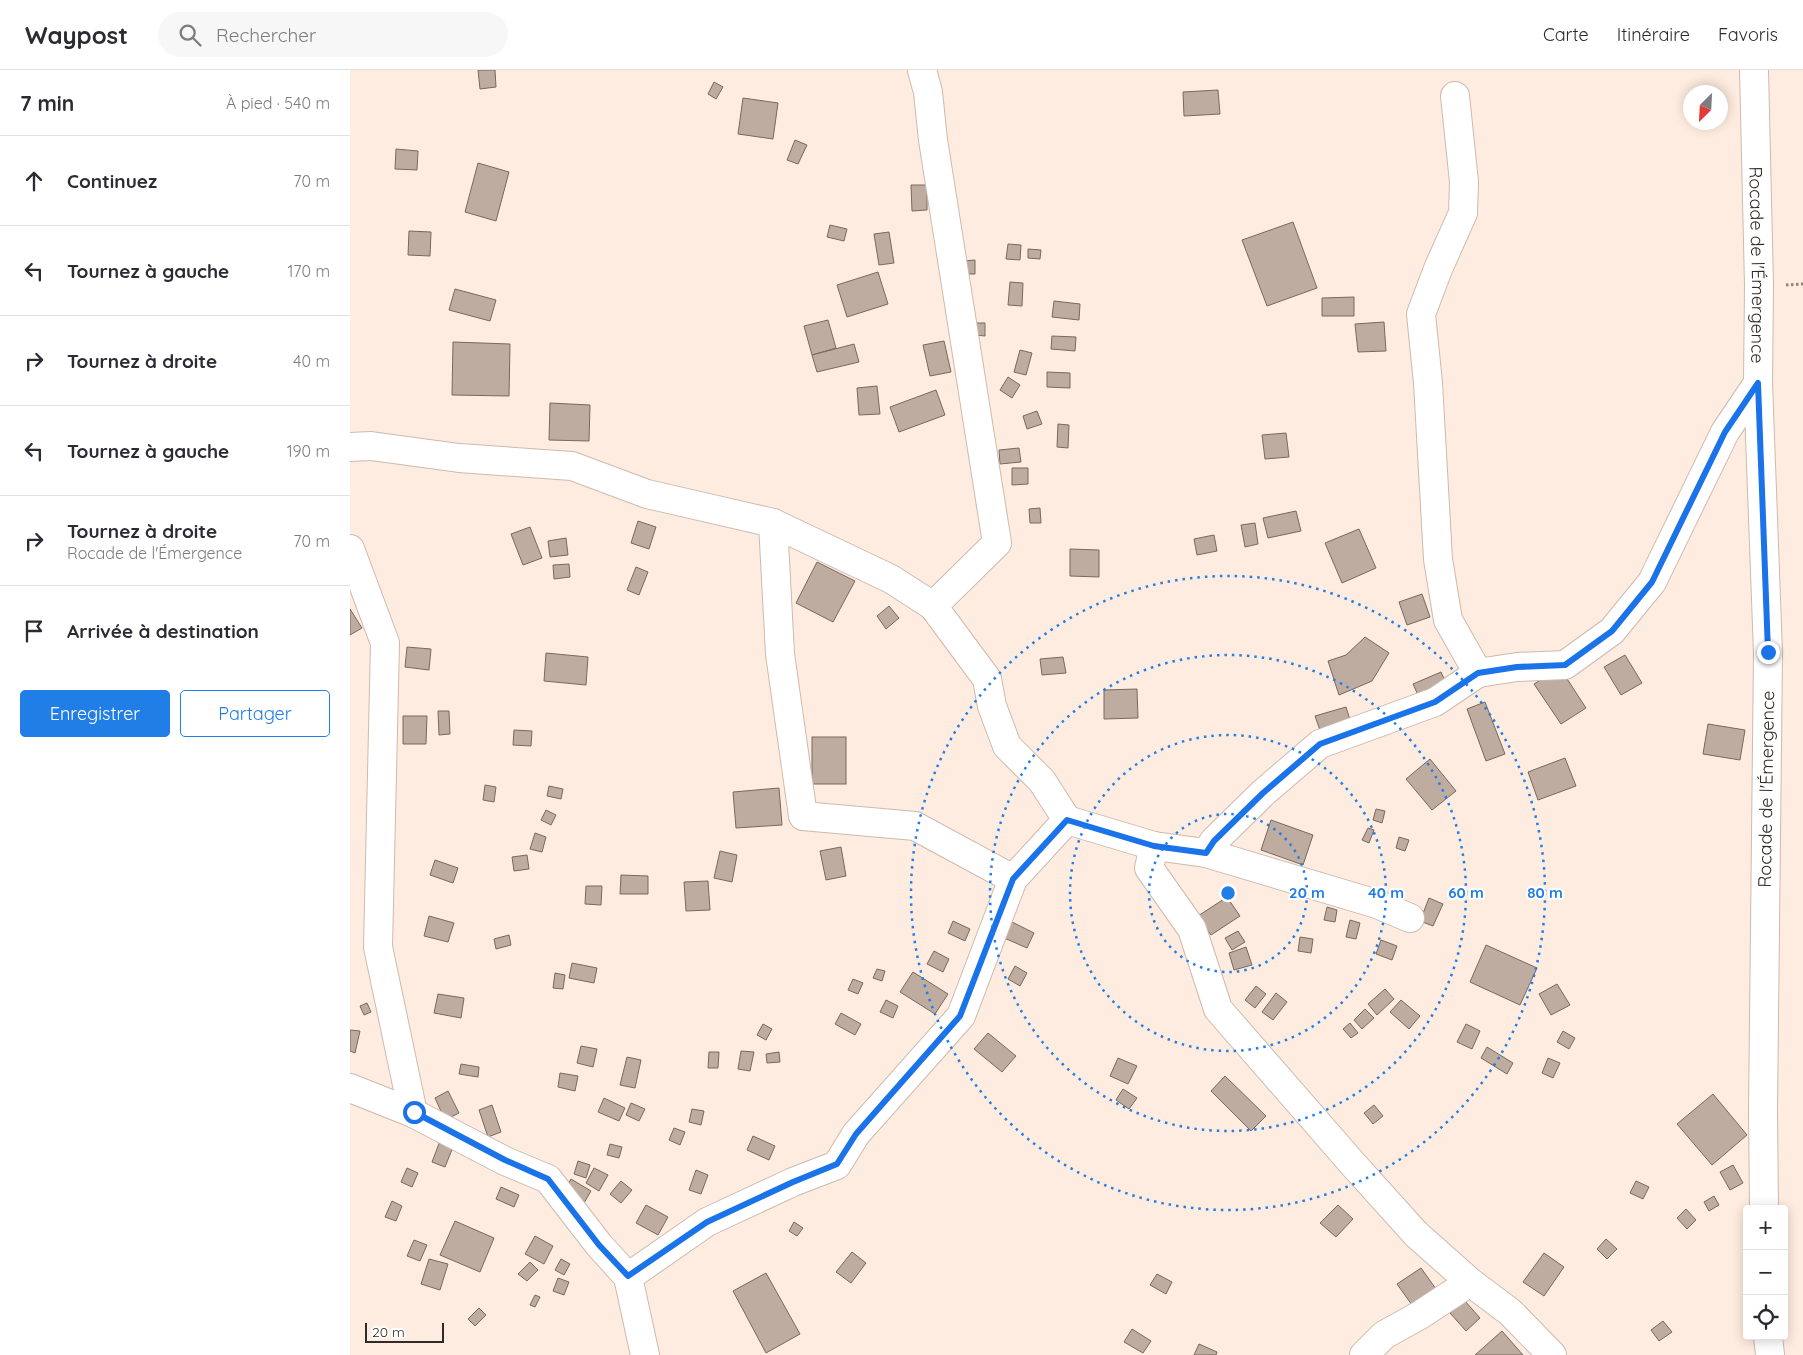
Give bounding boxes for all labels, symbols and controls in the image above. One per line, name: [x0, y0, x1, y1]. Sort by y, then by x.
search box: [158, 12, 508, 57]
text: Waypost: [25, 20, 128, 50]
icon: search: [176, 21, 204, 49]
text: Rechercher: [216, 23, 316, 47]
text: Carte: [1543, 23, 1589, 46]
text: Itinéraire: [1617, 23, 1690, 46]
text: Favoris: [1718, 23, 1778, 46]
north arrow: [1683, 85, 1728, 130]
text: 7 min: [20, 90, 74, 116]
text: À pied · 540 m: [226, 93, 330, 113]
street label: Rocade de l'Émergence: [1745, 166, 1771, 364]
icon: ahead: [20, 167, 48, 195]
text: Continuez: [67, 169, 157, 193]
text: 70 m: [293, 171, 330, 191]
icon: left: [20, 257, 48, 285]
text: Tournez à gauche: [67, 259, 229, 283]
text: 170 m: [287, 261, 330, 281]
icon: right: [20, 347, 48, 375]
text: Tournez à droite: [67, 349, 217, 373]
text: 40 m: [293, 351, 330, 371]
icon: left: [20, 437, 48, 465]
text: Tournez à gauche: [67, 439, 229, 463]
text: 190 m: [287, 441, 330, 461]
text: Tournez à droite: [67, 519, 217, 543]
icon: right: [20, 527, 48, 555]
text: 70 m: [293, 531, 330, 551]
text: Rocade de l'Émergence: [67, 543, 242, 563]
icon: arrive: [20, 617, 48, 645]
text: Arrivée à destination: [67, 619, 259, 643]
route end: [1757, 641, 1780, 664]
button: Enregistrer: [20, 690, 170, 737]
button: Partager: [180, 690, 330, 737]
street label: Rocade de l'Émergence: [1753, 690, 1779, 888]
text: 20 m: [1289, 883, 1325, 902]
text: 40 m: [1368, 883, 1404, 902]
text: 60 m: [1448, 883, 1484, 902]
text: 80 m: [1527, 883, 1563, 902]
centre of rings: [1219, 884, 1237, 902]
route start: [403, 1101, 426, 1124]
map controls: [1743, 1205, 1788, 1340]
button: +: [1743, 1205, 1788, 1250]
button: −: [1743, 1250, 1788, 1295]
button: locate: [1743, 1295, 1788, 1340]
scale bar: [365, 1320, 444, 1343]
text: 20 m: [372, 1323, 405, 1341]

